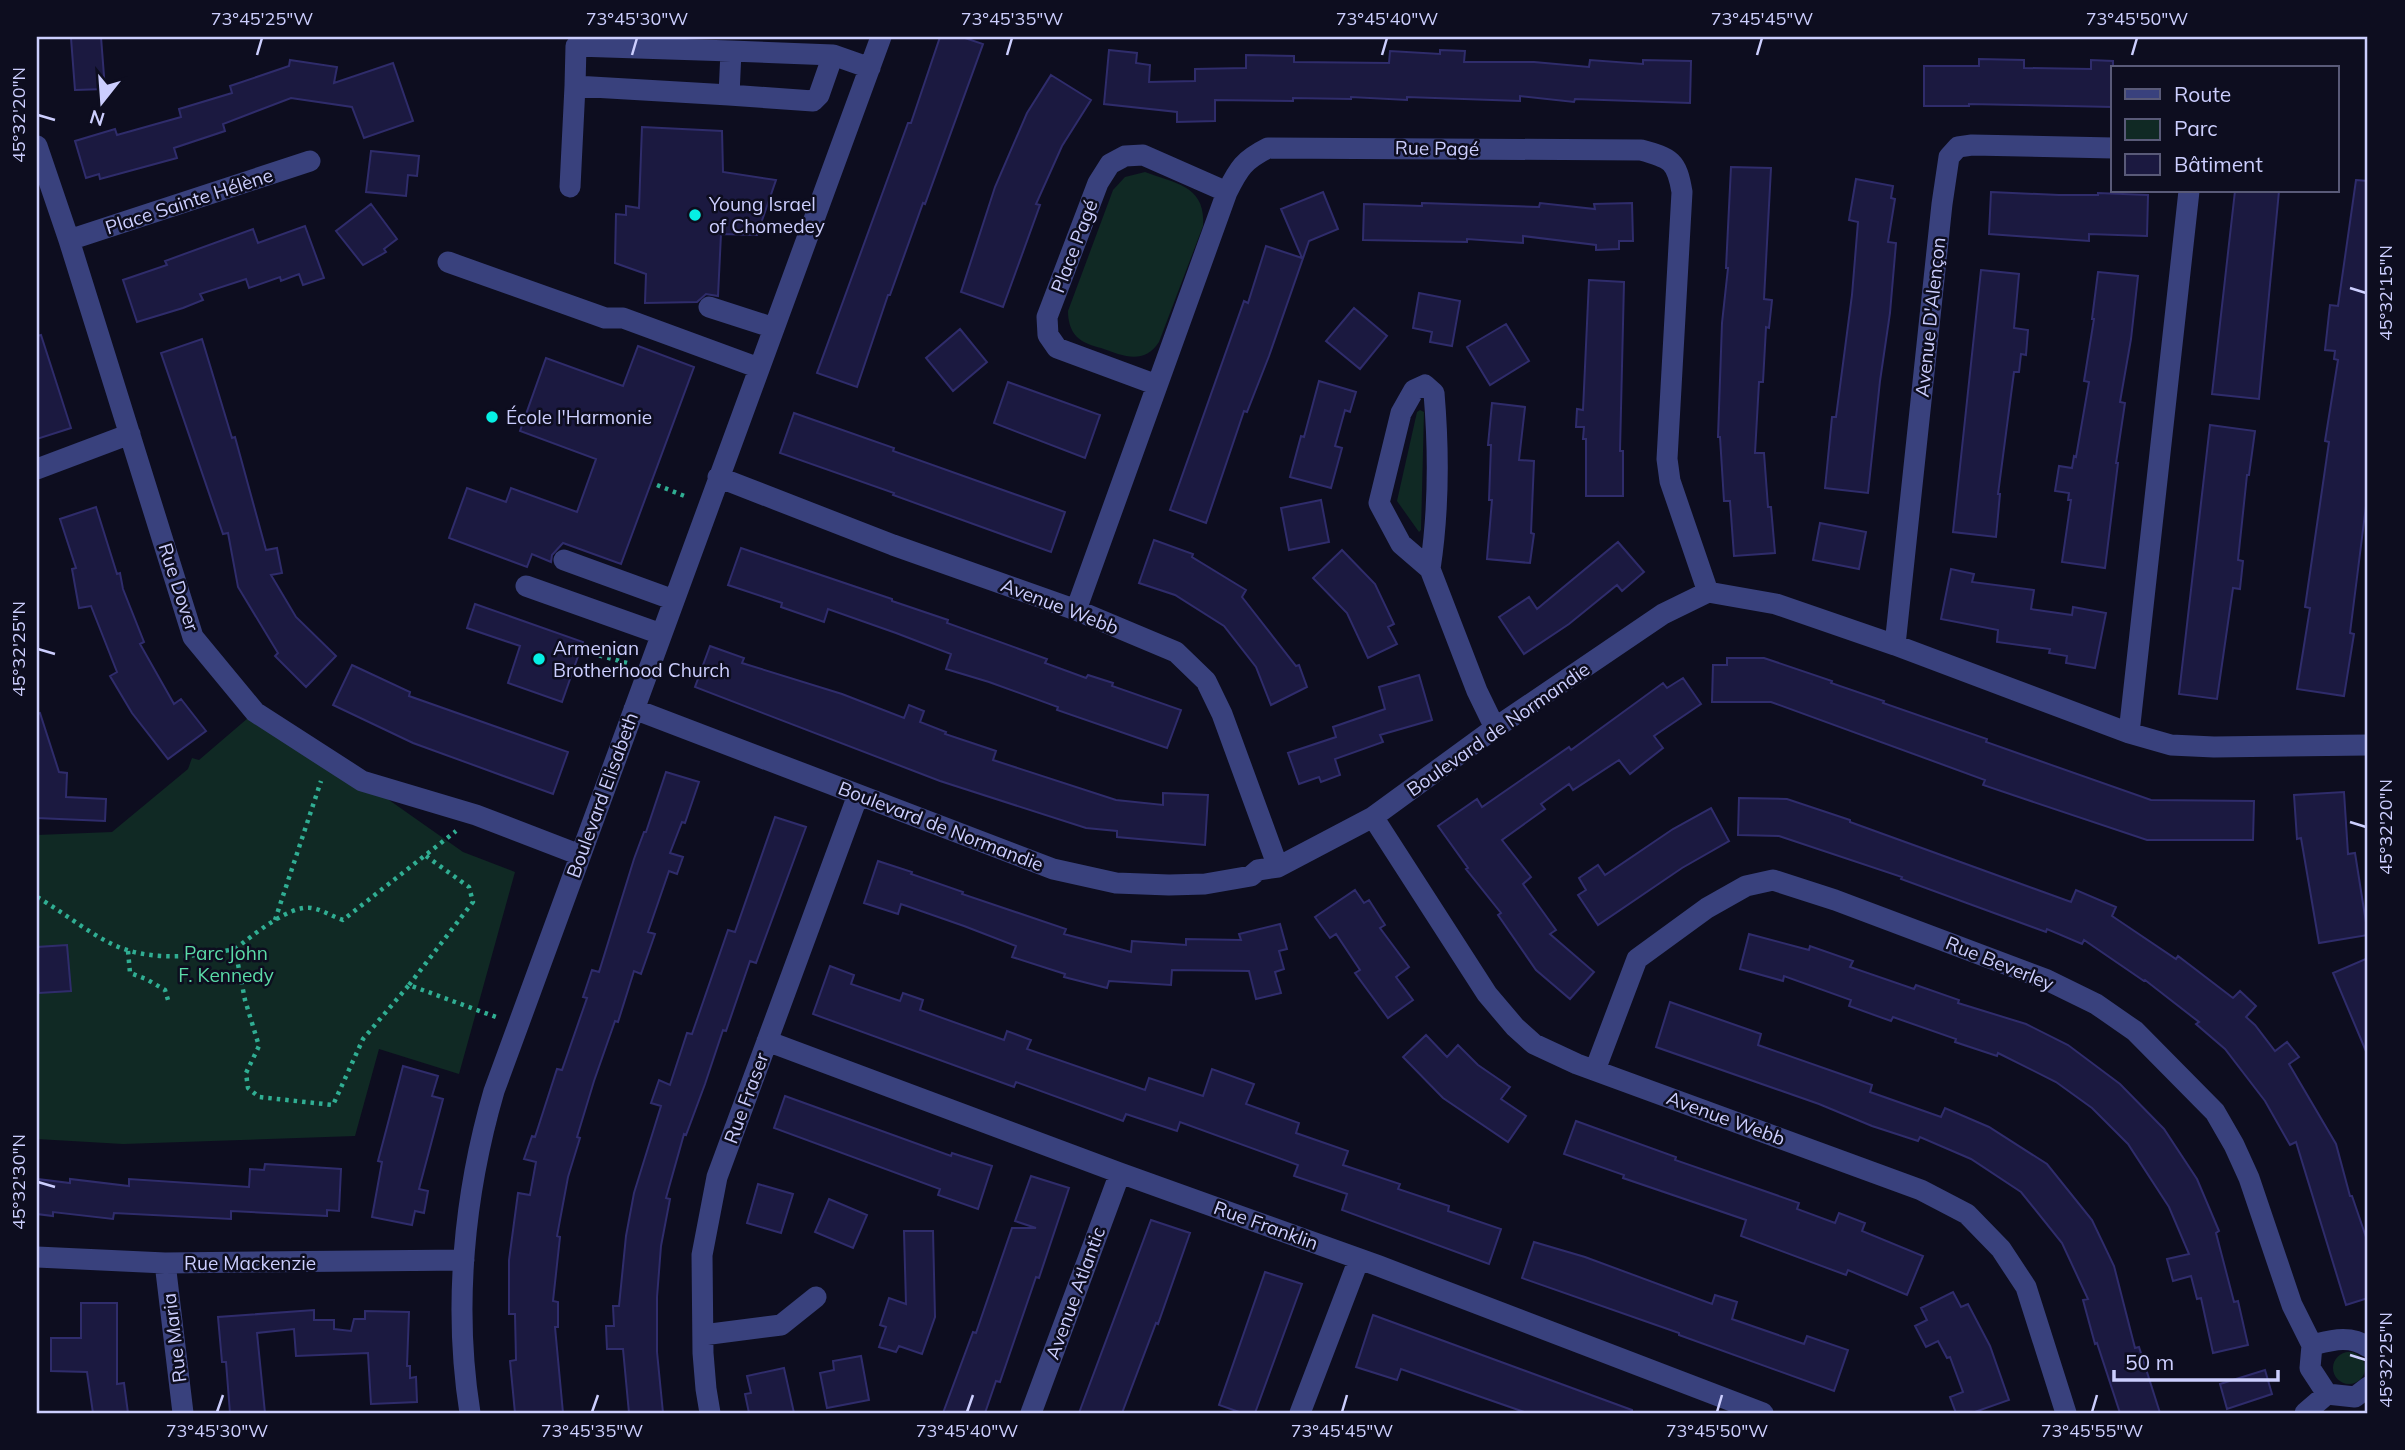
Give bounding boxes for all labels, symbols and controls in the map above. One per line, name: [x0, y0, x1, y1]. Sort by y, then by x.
text: 73°45'25"W: [211, 7, 313, 30]
text: 73°45'30"W: [586, 7, 688, 30]
text: 73°45'35"W: [961, 7, 1063, 30]
text: 73°45'40"W: [1336, 7, 1438, 30]
text: 73°45'45"W: [1711, 7, 1813, 30]
text: 73°45'50"W: [2086, 7, 2188, 30]
north arrow: [66, 66, 136, 136]
legend: [2111, 66, 2338, 192]
text: 45°32'20"N: [7, 67, 30, 163]
text: Route: [2174, 81, 2231, 107]
text: N: [87, 105, 107, 132]
text: Parc: [2174, 115, 2218, 141]
street label: Rue Pagé: [1395, 135, 1479, 161]
text: Bâtiment: [2174, 151, 2263, 177]
street label: Place Sainte Hélène: [102, 163, 276, 239]
place label: Young Israel of Chomedey: [708, 192, 825, 238]
street label: Place Pagé: [1045, 196, 1103, 296]
marker: Young Israel of Chomedey: [687, 207, 703, 223]
street label: Avenue D'Alençon: [1910, 236, 1950, 398]
text: 45°32'15"N: [2374, 245, 2397, 341]
place label: École l'Harmonie: [506, 405, 652, 429]
marker: École l'Harmonie: [484, 409, 500, 425]
street label: Rue Dover: [153, 540, 205, 634]
street label: Avenue Webb: [998, 573, 1122, 639]
text: 45°32'25"N: [7, 601, 30, 697]
place label: Armenian Brotherhood Church: [553, 636, 730, 682]
marker: Armenian Brotherhood Church: [531, 651, 547, 667]
street label: Boulevard de Normandie: [1402, 657, 1594, 801]
street label: Boulevard Elisabeth: [561, 709, 643, 881]
street label: Boulevard de Normandie: [835, 776, 1047, 876]
text: 45°32'20"N: [2374, 779, 2397, 875]
street label: Rue Beverley: [1942, 930, 2058, 996]
park label: Parc John F. Kennedy: [178, 941, 274, 987]
street label: Rue Fraser: [719, 1049, 774, 1147]
street label: Avenue Webb: [1663, 1085, 1789, 1151]
text: 45°32'30"N: [7, 1134, 30, 1230]
street label: Rue Franklin: [1211, 1195, 1321, 1255]
street label: Avenue Atlantic: [1040, 1224, 1110, 1362]
street label: Rue Mackenzie: [184, 1251, 316, 1275]
street label: Rue Maria: [157, 1292, 191, 1384]
text: 45°32'25"N: [2374, 1312, 2397, 1408]
scale bar: [2114, 1338, 2279, 1382]
text: 50 m: [2125, 1349, 2174, 1375]
text: 73°45'30"W: [166, 1419, 268, 1442]
text: 73°45'35"W: [541, 1419, 643, 1442]
text: 73°45'40"W: [916, 1419, 1018, 1442]
text: 73°45'45"W: [1291, 1419, 1393, 1442]
text: 73°45'50"W: [1666, 1419, 1768, 1442]
text: 73°45'55"W: [2041, 1419, 2143, 1442]

